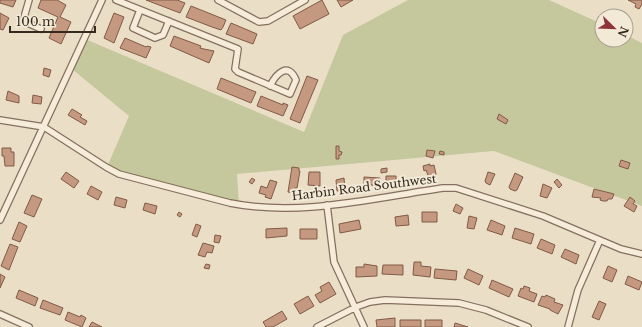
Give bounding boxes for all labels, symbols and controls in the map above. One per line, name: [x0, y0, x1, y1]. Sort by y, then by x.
scale bar: [10, 8, 95, 34]
north arrow: [594, 8, 634, 48]
text: 100 m: [16, 14, 55, 29]
text: N: [614, 24, 632, 40]
street label: Harbin Road Southwest: [291, 171, 438, 203]

